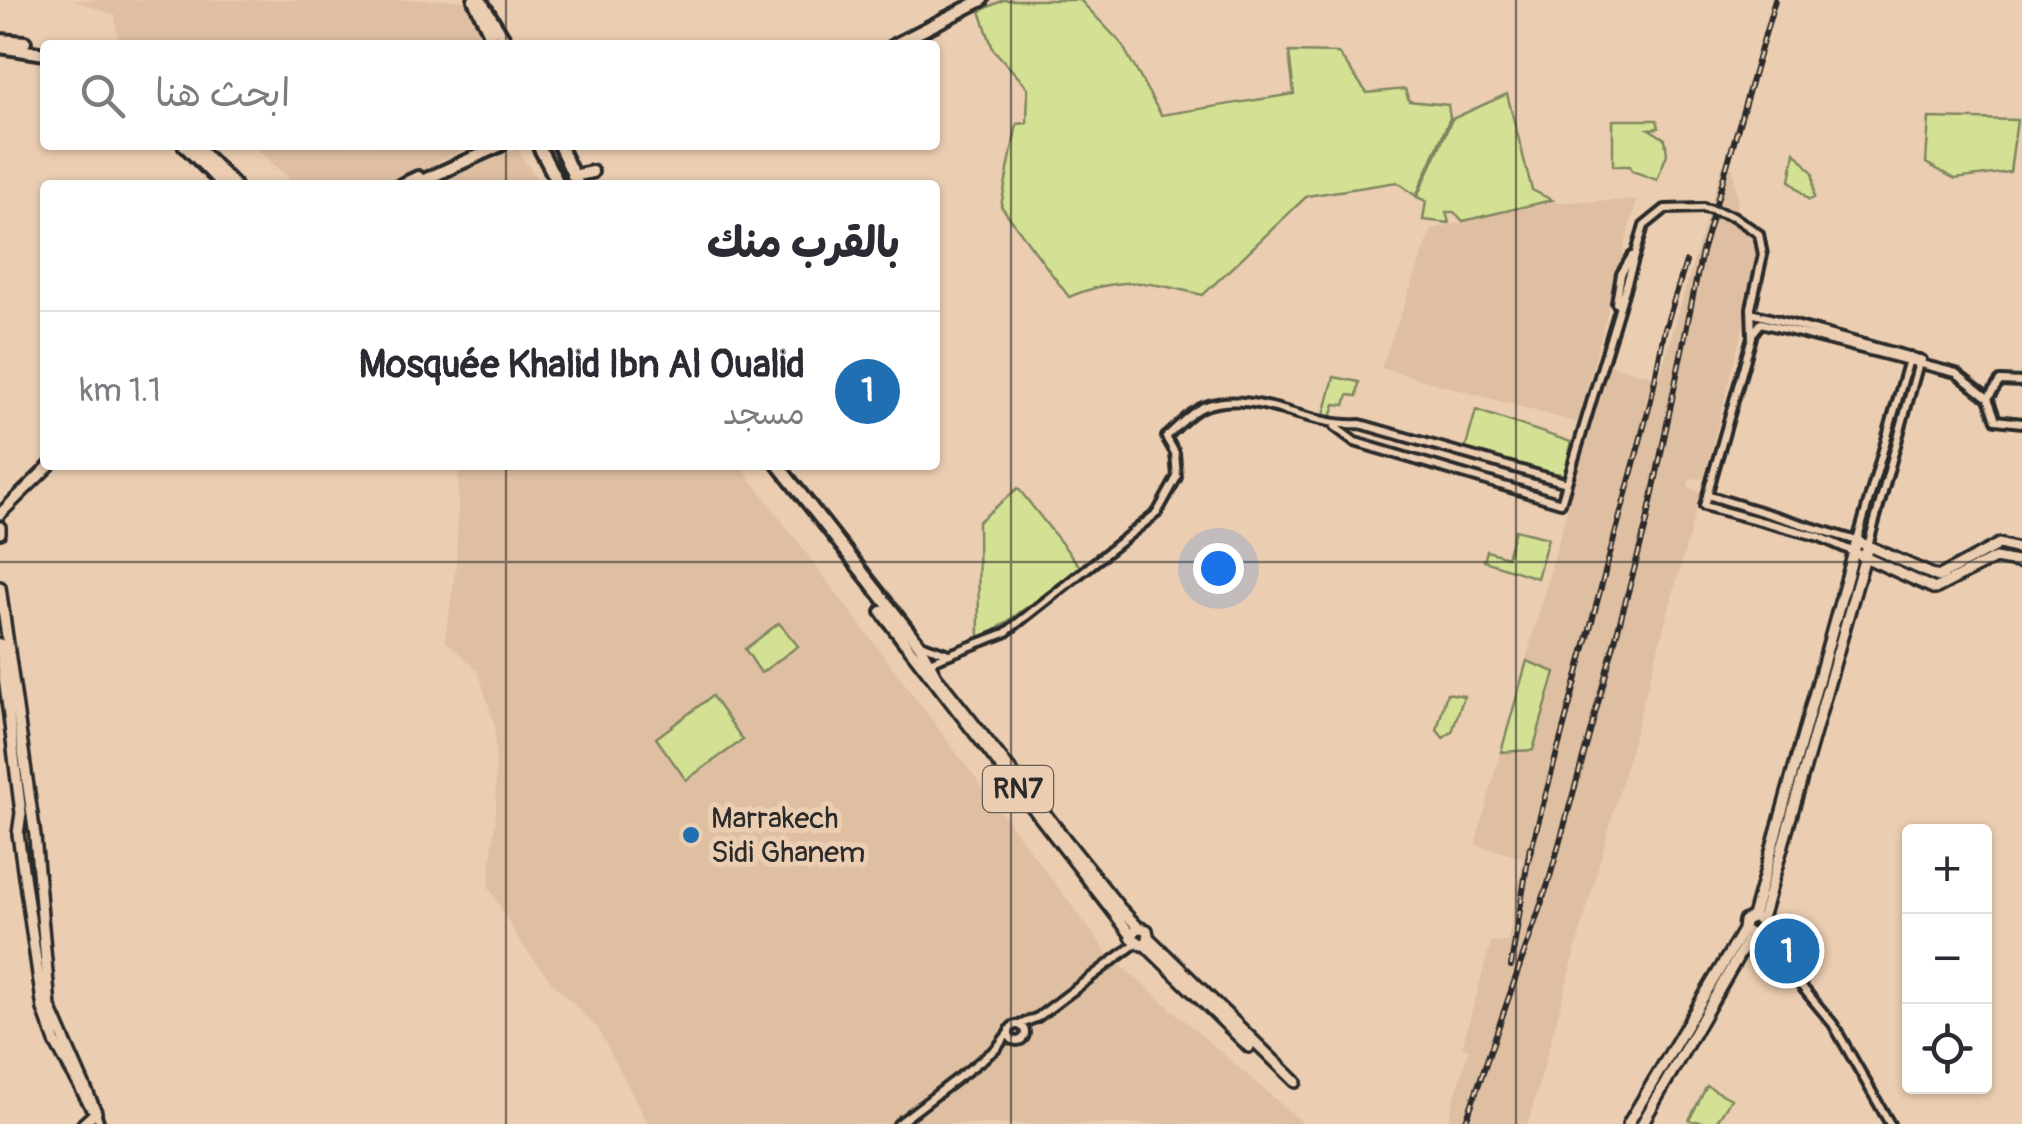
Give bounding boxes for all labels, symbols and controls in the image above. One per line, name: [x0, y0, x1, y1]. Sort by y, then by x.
search box: [40, 40, 940, 150]
icon: search: [75, 68, 130, 123]
text: ابحث هنا: [155, 70, 290, 118]
text: بالقرب منك: [707, 218, 900, 270]
text: Mosquée Khalid Ibn Al Oualid: [359, 341, 805, 389]
text: 1.1 km: [80, 371, 161, 411]
text: 1: [861, 371, 874, 411]
text: مسجد: [723, 394, 805, 434]
your location: [1193, 543, 1244, 594]
road number: RN7: [983, 766, 1053, 812]
place label: Marrakech Sidi Ghanem: [711, 800, 866, 871]
marker: Marrakech Sidi Ghanem: [680, 824, 702, 846]
map controls: [1902, 824, 1992, 1094]
button: +: [1902, 824, 1992, 914]
pin: 1: [1754, 914, 1820, 988]
button: −: [1902, 914, 1992, 1004]
button: locate: [1902, 1004, 1992, 1094]

